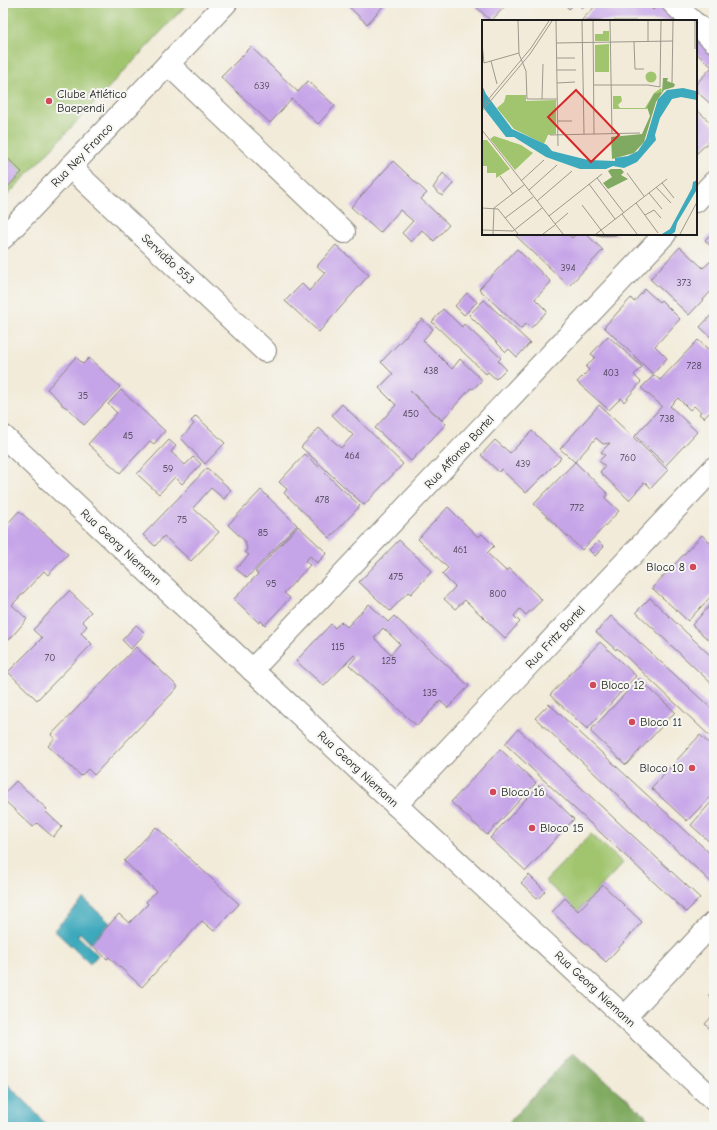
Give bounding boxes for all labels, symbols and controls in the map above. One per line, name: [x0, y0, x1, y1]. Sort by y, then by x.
inset map: [482, 20, 697, 235]
house number: 639: [254, 80, 270, 92]
place label: Clube Atlético Baependi: [57, 87, 127, 115]
marker: Clube Atlético Baependi: [44, 96, 54, 106]
street label: Rua Ney Franco: [48, 120, 116, 190]
street label: Servidão 553: [139, 231, 197, 287]
house number: 394: [560, 262, 576, 274]
house number: 373: [677, 277, 691, 289]
house number: 728: [686, 360, 702, 372]
house number: 438: [423, 365, 439, 377]
house number: 403: [603, 367, 619, 379]
house number: 35: [78, 390, 88, 402]
house number: 450: [403, 408, 419, 420]
street label: Rua Affonso Bartel: [421, 412, 497, 492]
house number: 738: [660, 413, 674, 425]
house number: 45: [123, 430, 133, 442]
house number: 464: [344, 450, 360, 462]
house number: 760: [620, 452, 636, 464]
house number: 439: [515, 458, 531, 470]
house number: 59: [163, 463, 173, 475]
house number: 478: [315, 494, 329, 506]
house number: 772: [570, 502, 584, 514]
street label: Rua Georg Niemann: [78, 506, 164, 588]
house number: 75: [177, 514, 187, 526]
house number: 85: [258, 527, 268, 539]
house number: 461: [453, 544, 467, 556]
place label: Bloco 8: [646, 560, 685, 574]
marker: Bloco 8: [688, 562, 698, 572]
house number: 475: [389, 571, 404, 583]
house number: 95: [266, 578, 276, 590]
house number: 800: [489, 588, 507, 600]
street label: Rua Fritz Bartel: [522, 603, 588, 671]
house number: 115: [331, 641, 345, 653]
house number: 70: [45, 652, 55, 664]
house number: 125: [382, 655, 396, 667]
place label: Bloco 12: [601, 678, 645, 692]
marker: Bloco 12: [588, 680, 598, 690]
house number: 135: [423, 687, 437, 699]
place label: Bloco 11: [640, 715, 682, 729]
marker: Bloco 11: [627, 717, 637, 727]
street label: Rua Georg Niemann: [315, 728, 401, 810]
place label: Bloco 10: [639, 761, 684, 775]
marker: Bloco 10: [687, 763, 697, 773]
place label: Bloco 16: [501, 785, 545, 799]
marker: Bloco 16: [488, 787, 498, 797]
place label: Bloco 15: [540, 821, 584, 835]
marker: Bloco 15: [527, 823, 537, 833]
street label: Rua Georg Niemann: [552, 948, 638, 1030]

